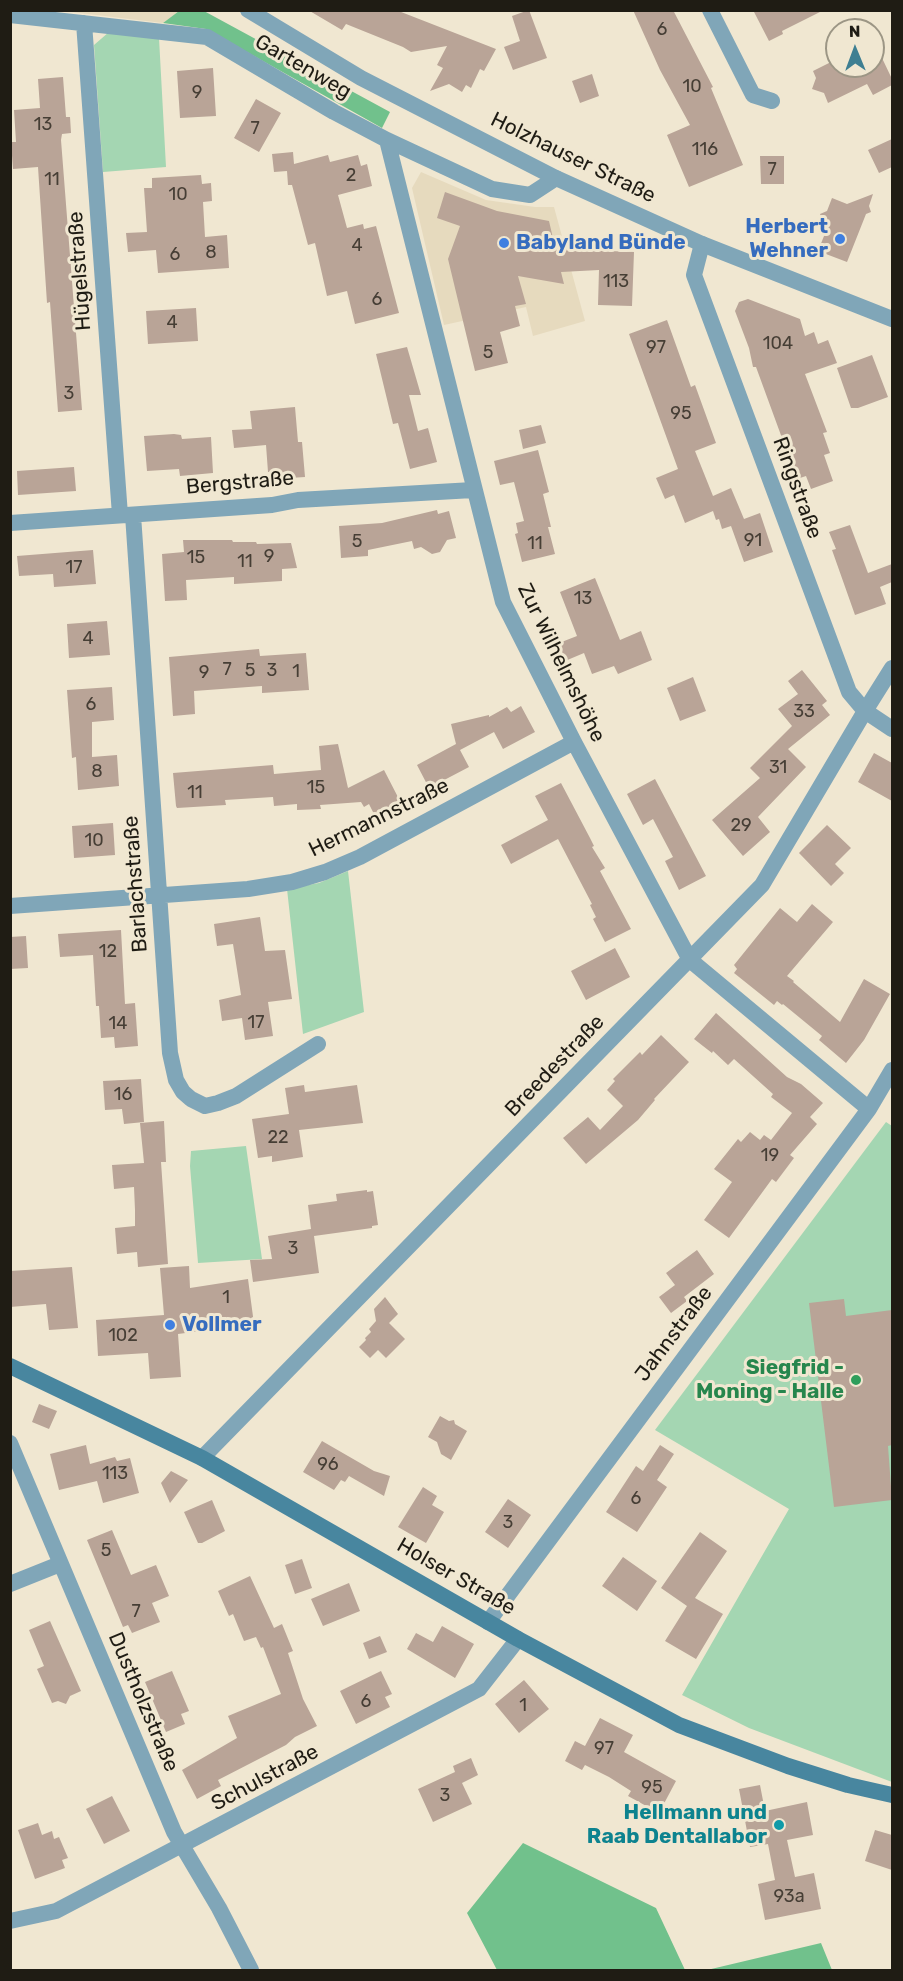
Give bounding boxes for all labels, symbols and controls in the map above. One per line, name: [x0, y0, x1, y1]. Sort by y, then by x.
north arrow: [825, 18, 885, 78]
house number: 6: [657, 19, 667, 41]
text: N: [849, 22, 861, 41]
street label: Gartenweg: [250, 29, 356, 105]
house number: 10: [682, 76, 702, 98]
house number: 9: [192, 82, 202, 104]
street label: Holzhauser Straße: [486, 107, 660, 209]
house number: 13: [34, 114, 52, 136]
house number: 7: [250, 118, 260, 140]
house number: 116: [692, 139, 718, 161]
house number: 7: [767, 159, 777, 181]
house number: 2: [346, 165, 356, 187]
house number: 11: [44, 169, 60, 191]
house number: 10: [168, 184, 188, 206]
street label: Hügelstraße: [63, 211, 97, 331]
place label: Herbert Wehner: [745, 214, 828, 264]
place label: Babyland Bünde: [516, 230, 686, 256]
marker: Herbert Wehner: [833, 232, 847, 246]
house number: 4: [351, 235, 363, 257]
marker: Babyland Bünde: [497, 236, 511, 250]
house number: 8: [205, 242, 217, 264]
house number: 6: [170, 244, 180, 266]
house number: 113: [603, 271, 629, 293]
house number: 6: [372, 289, 382, 311]
house number: 4: [166, 312, 178, 334]
house number: 104: [763, 333, 793, 355]
house number: 97: [646, 337, 666, 359]
house number: 5: [483, 342, 493, 364]
house number: 3: [64, 383, 74, 405]
house number: 95: [670, 403, 692, 425]
street label: Ringstraße: [767, 434, 827, 542]
street label: Bergstraße: [185, 466, 295, 500]
house number: 91: [744, 530, 762, 552]
house number: 5: [352, 531, 362, 553]
house number: 11: [527, 533, 543, 555]
house number: 9: [264, 546, 274, 568]
house number: 15: [187, 547, 205, 569]
house number: 11: [237, 551, 253, 573]
house number: 17: [66, 557, 82, 579]
street label: Zur Wilhelmshöhe: [512, 580, 610, 746]
house number: 13: [574, 588, 592, 610]
house number: 4: [82, 628, 94, 650]
house number: 7: [222, 659, 232, 681]
house number: 5: [245, 660, 255, 682]
house number: 3: [267, 660, 277, 682]
house number: 1: [292, 661, 300, 683]
house number: 9: [199, 662, 209, 684]
house number: 6: [86, 694, 96, 716]
house number: 33: [793, 701, 815, 723]
house number: 31: [769, 757, 787, 779]
house number: 8: [91, 761, 103, 783]
street label: Hermannstraße: [305, 773, 453, 863]
house number: 15: [307, 777, 325, 799]
house number: 11: [187, 782, 203, 804]
street label: Barlachstraße: [119, 815, 153, 953]
house number: 29: [730, 815, 752, 837]
house number: 10: [84, 830, 104, 852]
house number: 12: [99, 941, 117, 963]
street label: Breedestraße: [500, 1010, 610, 1122]
house number: 17: [248, 1012, 264, 1034]
house number: 14: [109, 1013, 127, 1035]
house number: 16: [114, 1084, 132, 1106]
house number: 22: [267, 1127, 289, 1149]
house number: 19: [761, 1145, 779, 1167]
house number: 3: [288, 1238, 298, 1260]
street label: Jahnstraße: [630, 1281, 718, 1387]
house number: 1: [222, 1287, 230, 1309]
place label: Vollmer: [182, 1312, 262, 1338]
marker: Vollmer: [163, 1318, 177, 1332]
house number: 102: [108, 1325, 138, 1347]
place label: Siegfrid - Moning - Halle: [696, 1355, 844, 1405]
marker: Siegfrid - Moning - Halle: [849, 1373, 863, 1387]
house number: 96: [317, 1454, 339, 1476]
house number: 113: [102, 1463, 128, 1485]
house number: 6: [631, 1488, 641, 1510]
house number: 3: [503, 1512, 513, 1534]
street label: Holser Straße: [392, 1533, 520, 1621]
house number: 5: [101, 1540, 111, 1562]
house number: 7: [131, 1601, 141, 1623]
street label: Dustholzstraße: [102, 1628, 184, 1776]
house number: 6: [361, 1691, 371, 1713]
house number: 1: [519, 1695, 527, 1717]
house number: 97: [594, 1738, 614, 1760]
street label: Schulstraße: [207, 1739, 323, 1817]
house number: 95: [641, 1777, 663, 1799]
house number: 3: [440, 1785, 450, 1807]
place label: Hellmann und Raab Dentallabor: [587, 1800, 767, 1850]
marker: Hellmann und Raab Dentallabor: [772, 1818, 786, 1832]
house number: 93a: [773, 1886, 805, 1908]

